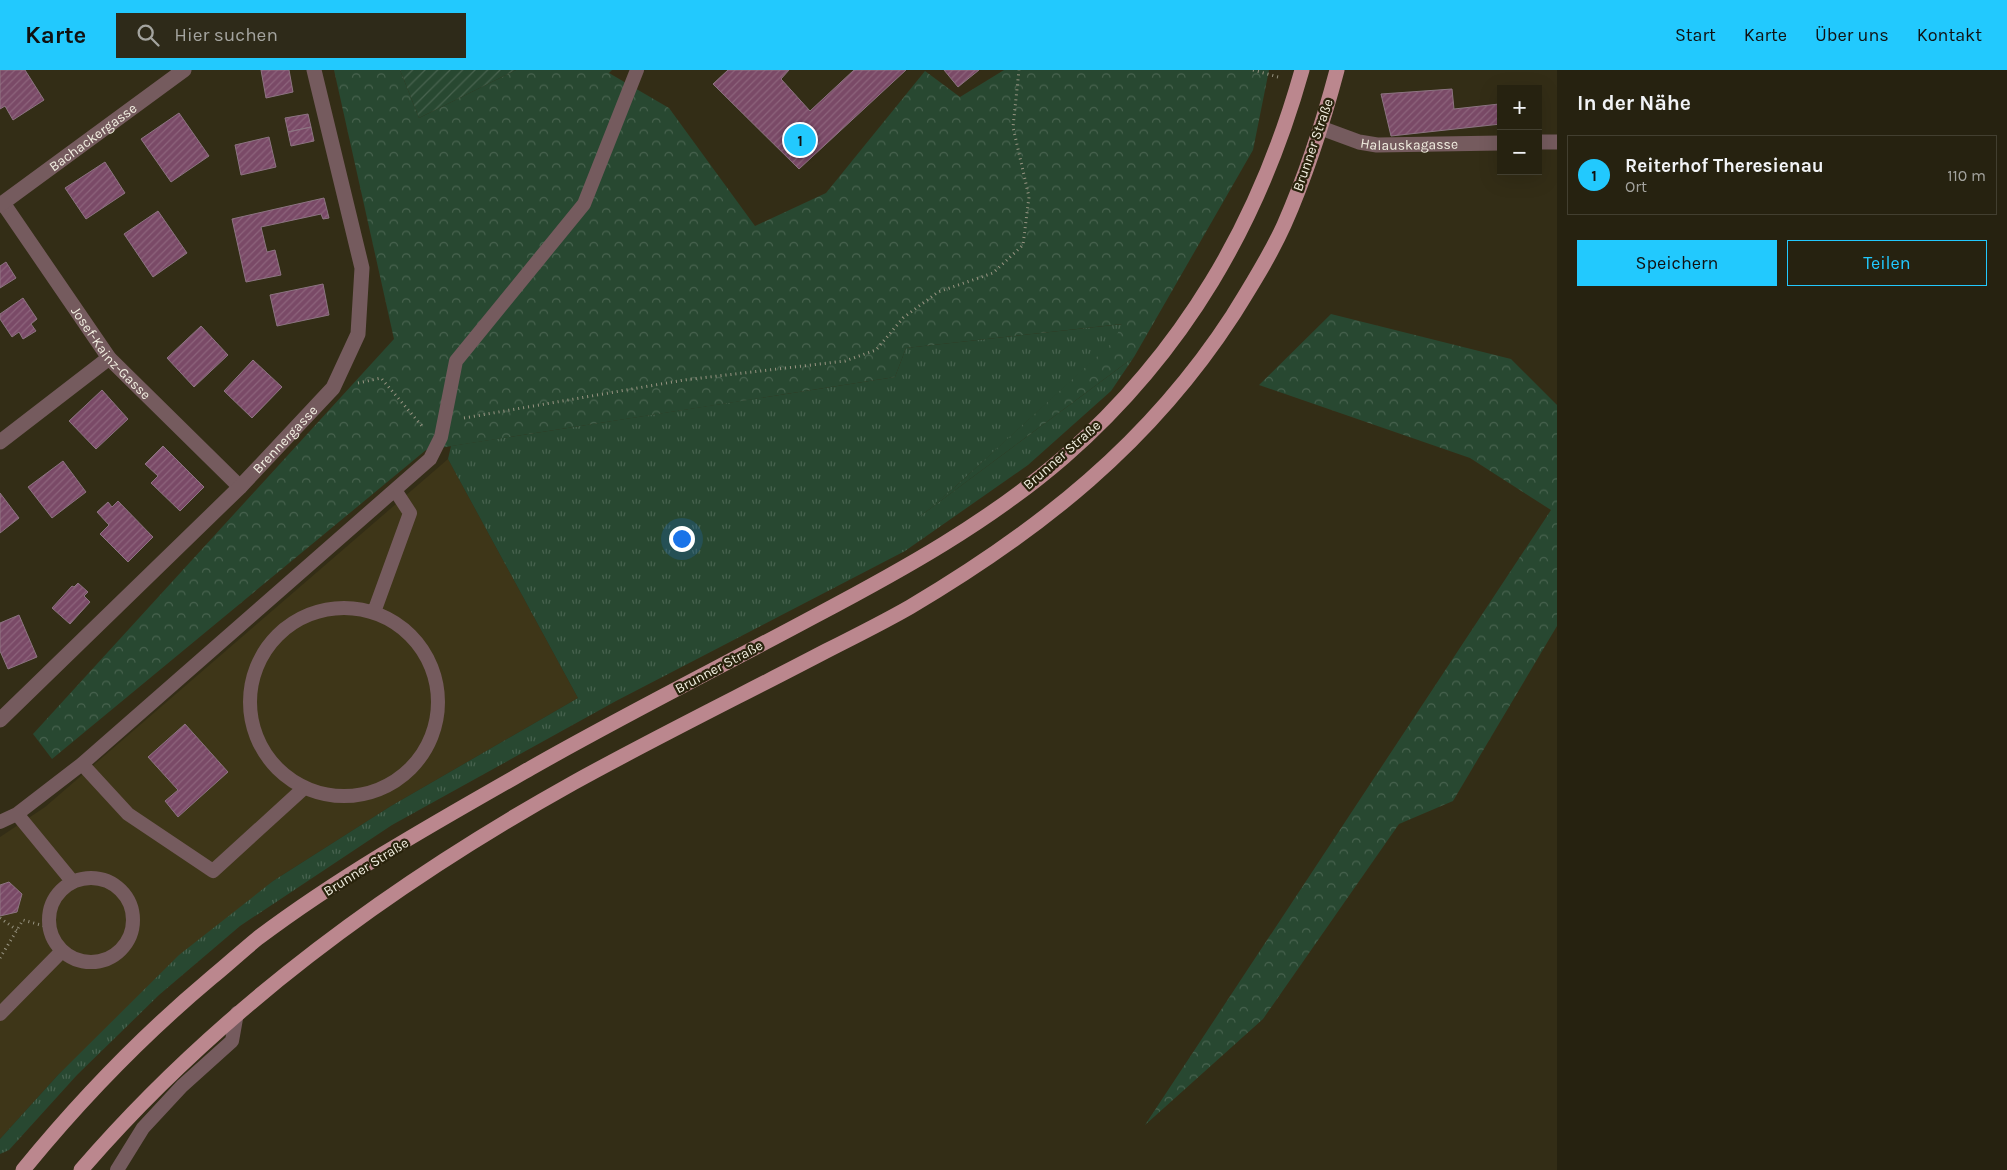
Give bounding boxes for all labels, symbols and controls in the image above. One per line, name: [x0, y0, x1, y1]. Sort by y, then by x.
search box: [116, 13, 466, 58]
text: Karte: [25, 21, 86, 49]
icon: search: [134, 21, 162, 49]
text: Hier suchen: [174, 24, 278, 46]
text: Start: [1675, 24, 1716, 46]
text: Karte: [1744, 24, 1787, 46]
text: Über uns: [1815, 24, 1889, 46]
text: Kontakt: [1917, 24, 1982, 46]
map controls: [1497, 85, 1542, 175]
button: +: [1497, 85, 1542, 130]
text: In der Nähe: [1577, 91, 1691, 115]
street label: Brunner Straße: [1289, 96, 1337, 194]
street label: Bachackergasse: [46, 99, 140, 175]
pin: 1: [784, 121, 816, 159]
button: −: [1497, 130, 1542, 175]
street label: Halauskagasse: [1359, 134, 1458, 153]
text: Reiterhof Theresienau: [1625, 155, 1824, 177]
text: 1: [1591, 166, 1597, 185]
text: 110 m: [1947, 166, 1986, 185]
text: Ort: [1625, 177, 1647, 196]
button: Speichern: [1577, 240, 1777, 286]
button: Teilen: [1787, 240, 1987, 286]
street label: Josef-Kainz-Gasse: [67, 303, 155, 403]
street label: Brennergasse: [249, 402, 321, 477]
street label: Brunner Straße: [1020, 417, 1104, 493]
your location: [669, 526, 695, 552]
street label: Brunner Straße: [672, 637, 766, 697]
street label: Brunner Straße: [320, 834, 412, 900]

